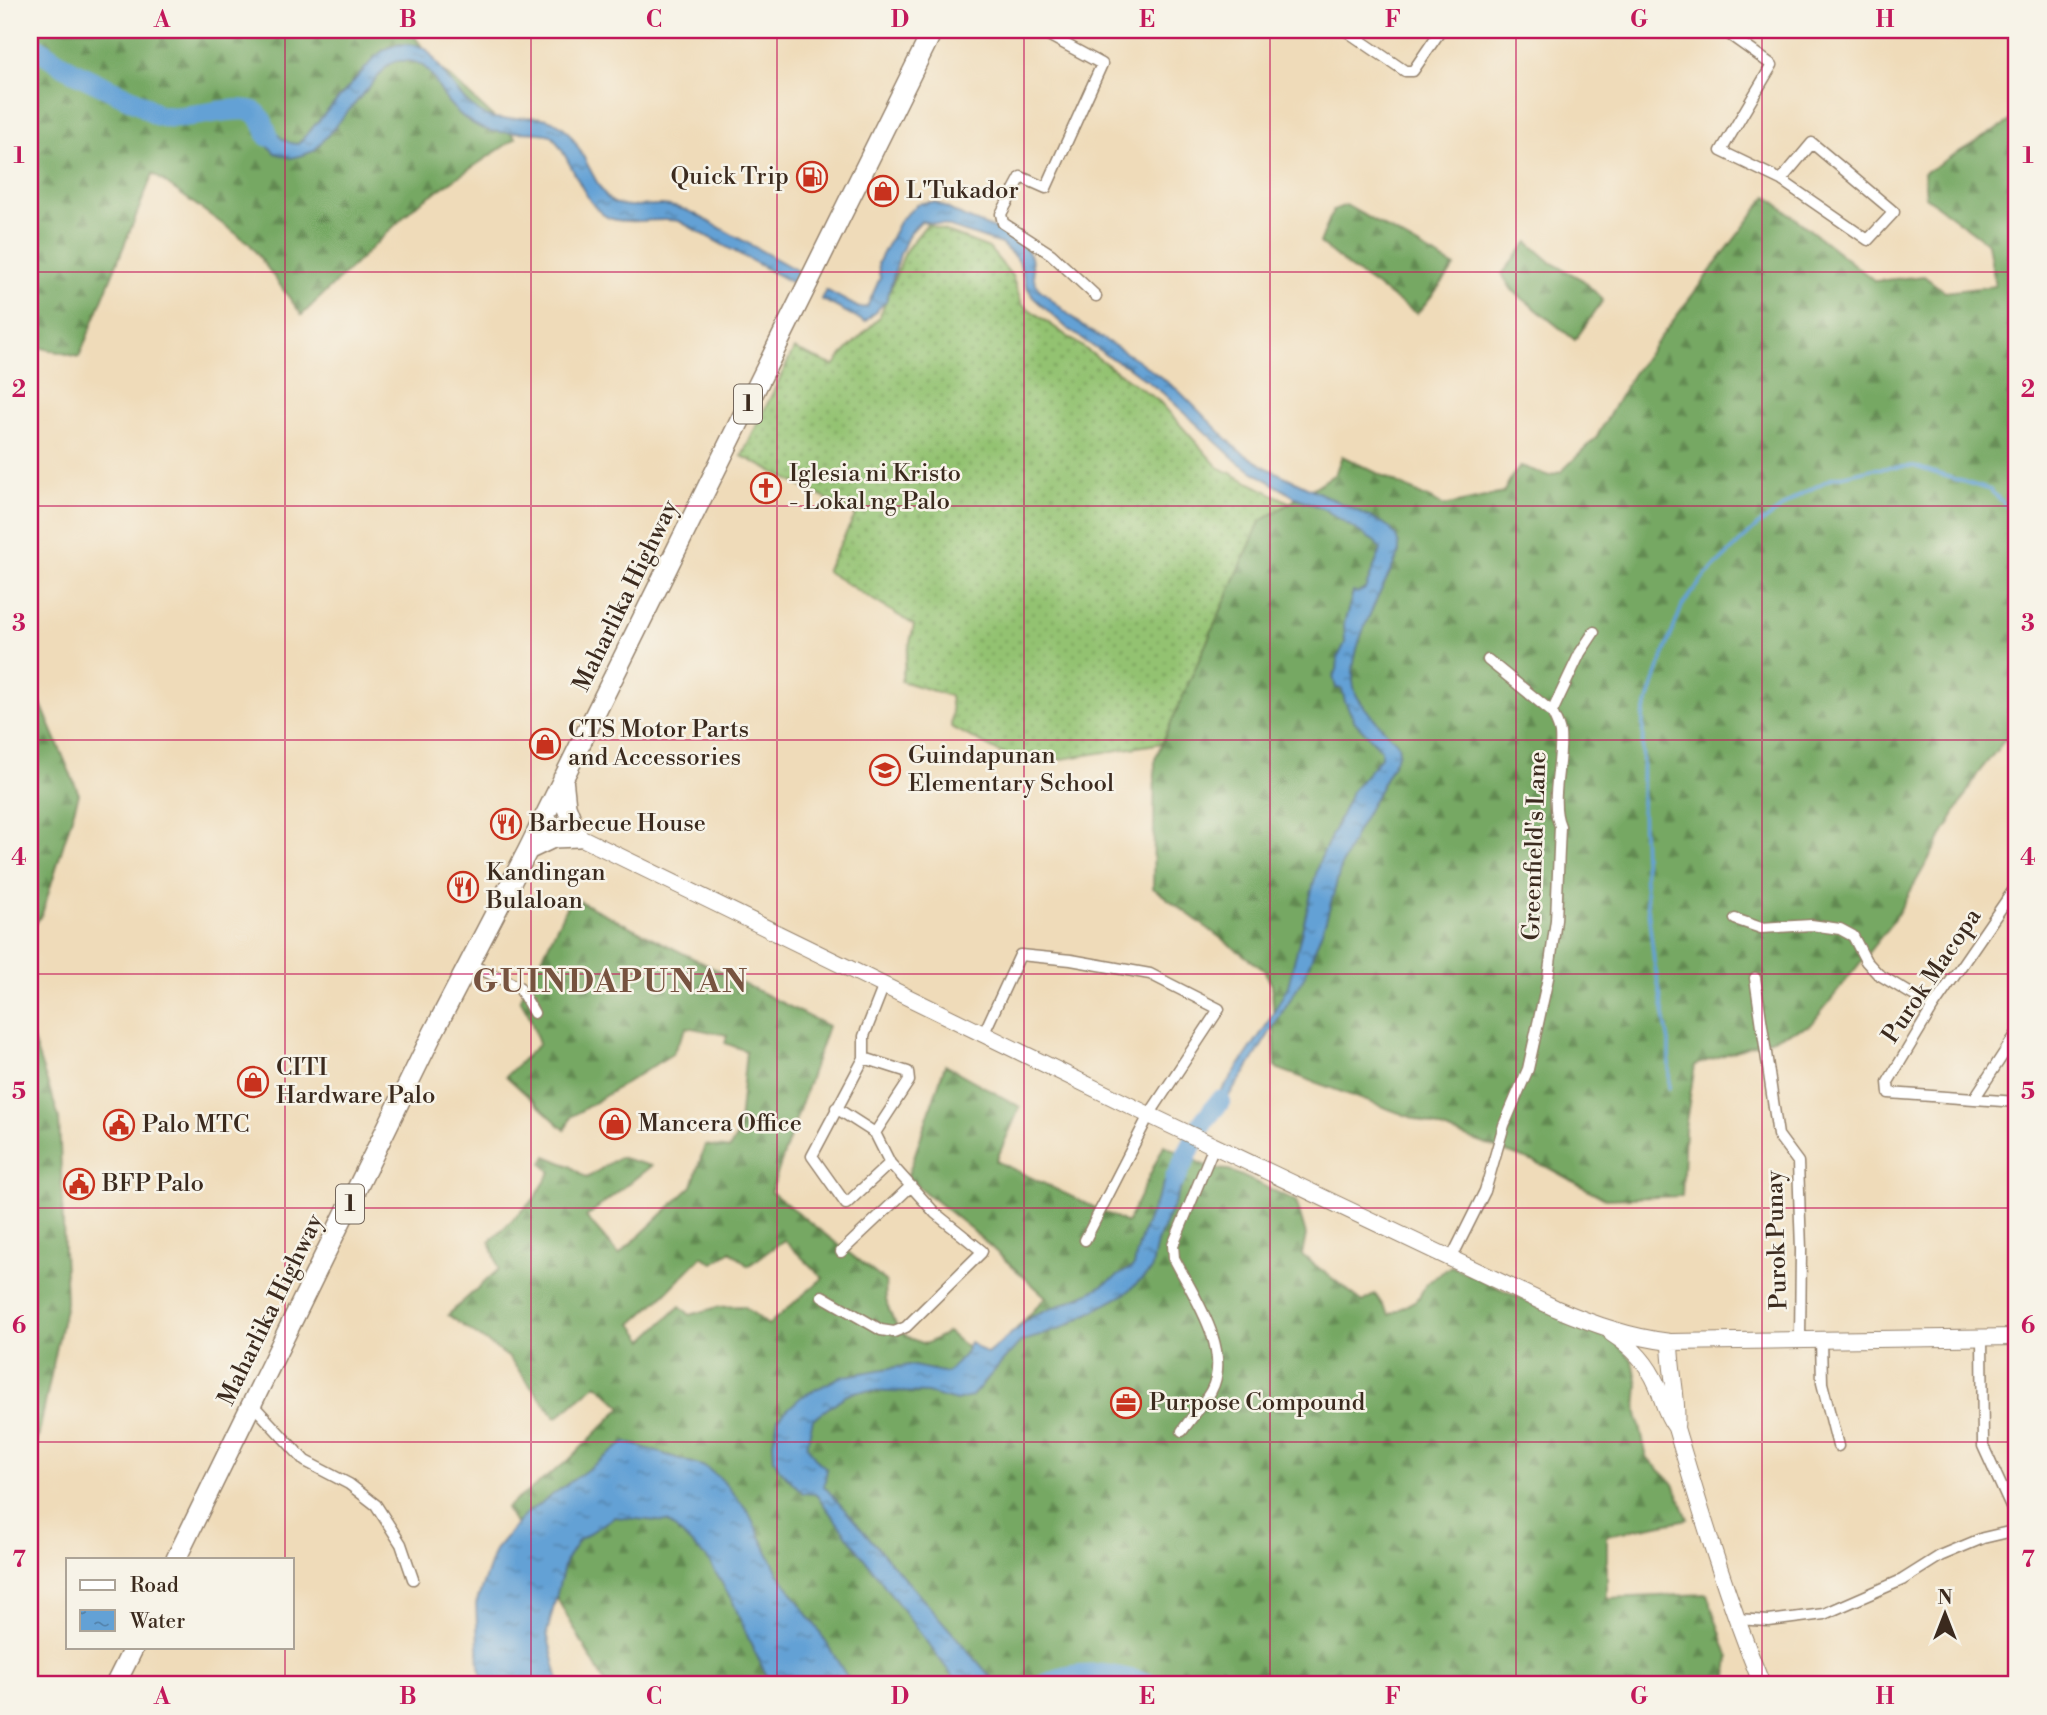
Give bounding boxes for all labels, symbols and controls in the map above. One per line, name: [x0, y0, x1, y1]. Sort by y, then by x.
text: A: [153, 6, 171, 34]
text: B: [399, 6, 417, 34]
text: C: [646, 6, 662, 34]
text: D: [891, 6, 909, 34]
text: E: [1139, 6, 1155, 34]
text: F: [1385, 6, 1401, 34]
text: G: [1630, 6, 1648, 34]
text: H: [1876, 6, 1895, 34]
text: 1: [13, 142, 25, 170]
text: 1: [2022, 142, 2034, 170]
fuel station icon: Quick Trip: [795, 160, 829, 194]
place label: Quick Trip: [671, 162, 789, 192]
shop icon: L'Tukador: [866, 174, 900, 208]
place label: L'Tukador: [906, 176, 1019, 206]
text: 2: [12, 376, 26, 404]
text: 2: [2021, 376, 2035, 404]
road number: 1: [734, 384, 762, 424]
place label: Iglesia ni Kristo - Lokal ng Palo: [789, 459, 961, 517]
church icon: Iglesia ni Kristo - Lokal ng Palo: [749, 471, 783, 505]
street label: Maharlika Highway: [567, 495, 685, 697]
text: 3: [12, 610, 26, 638]
text: 3: [2021, 610, 2035, 638]
place label: CTS Motor Parts and Accessories: [568, 715, 749, 773]
shop icon: CTS Motor Parts and Accessories: [528, 727, 562, 761]
place label: Guindapunan Elementary School: [908, 741, 1114, 799]
street label: Greenfield's Lane: [1517, 751, 1553, 941]
school or university icon: Guindapunan Elementary School: [868, 753, 902, 787]
restaurant icon: Barbecue House: [489, 807, 523, 841]
place label: Barbecue House: [528, 809, 706, 839]
text: 4: [11, 844, 27, 872]
text: 4: [2020, 844, 2036, 872]
place label: Kandingan Bulaloan: [485, 858, 606, 916]
restaurant icon: Kandingan Bulaloan: [446, 870, 480, 904]
street label: Purok Macopa: [1876, 902, 1989, 1049]
district label: GUINDAPUNAN: [473, 962, 749, 1002]
place label: CITI Hardware Palo: [276, 1053, 435, 1111]
shop icon: CITI Hardware Palo: [236, 1065, 270, 1099]
text: 5: [12, 1078, 26, 1106]
text: 5: [2021, 1078, 2035, 1106]
shop icon: Mancera Office: [598, 1107, 632, 1141]
public building icon: Palo MTC: [102, 1108, 136, 1142]
place label: Mancera Office: [638, 1109, 802, 1139]
place label: Palo MTC: [142, 1110, 249, 1140]
public building icon: BFP Palo: [62, 1167, 96, 1201]
place label: BFP Palo: [101, 1169, 204, 1199]
street label: Purok Punay: [1760, 1169, 1794, 1310]
road number: 1: [336, 1184, 364, 1224]
street label: Maharlika Highway: [212, 1209, 330, 1411]
text: 6: [12, 1312, 26, 1340]
text: 6: [2021, 1312, 2035, 1340]
office icon: Purpose Compound: [1109, 1386, 1143, 1420]
place label: Purpose Compound: [1149, 1388, 1366, 1418]
text: 7: [12, 1546, 26, 1574]
text: 7: [2021, 1546, 2035, 1574]
legend: [66, 1558, 294, 1648]
text: Road: [130, 1573, 179, 1599]
north arrow: [1910, 1578, 1980, 1648]
text: N: [1937, 1586, 1953, 1610]
text: Water: [129, 1609, 185, 1635]
text: A: [153, 1683, 171, 1711]
text: B: [399, 1683, 417, 1711]
text: C: [646, 1683, 662, 1711]
text: D: [891, 1683, 909, 1711]
text: E: [1139, 1683, 1155, 1711]
text: F: [1385, 1683, 1401, 1711]
text: G: [1630, 1683, 1648, 1711]
text: H: [1876, 1683, 1895, 1711]

